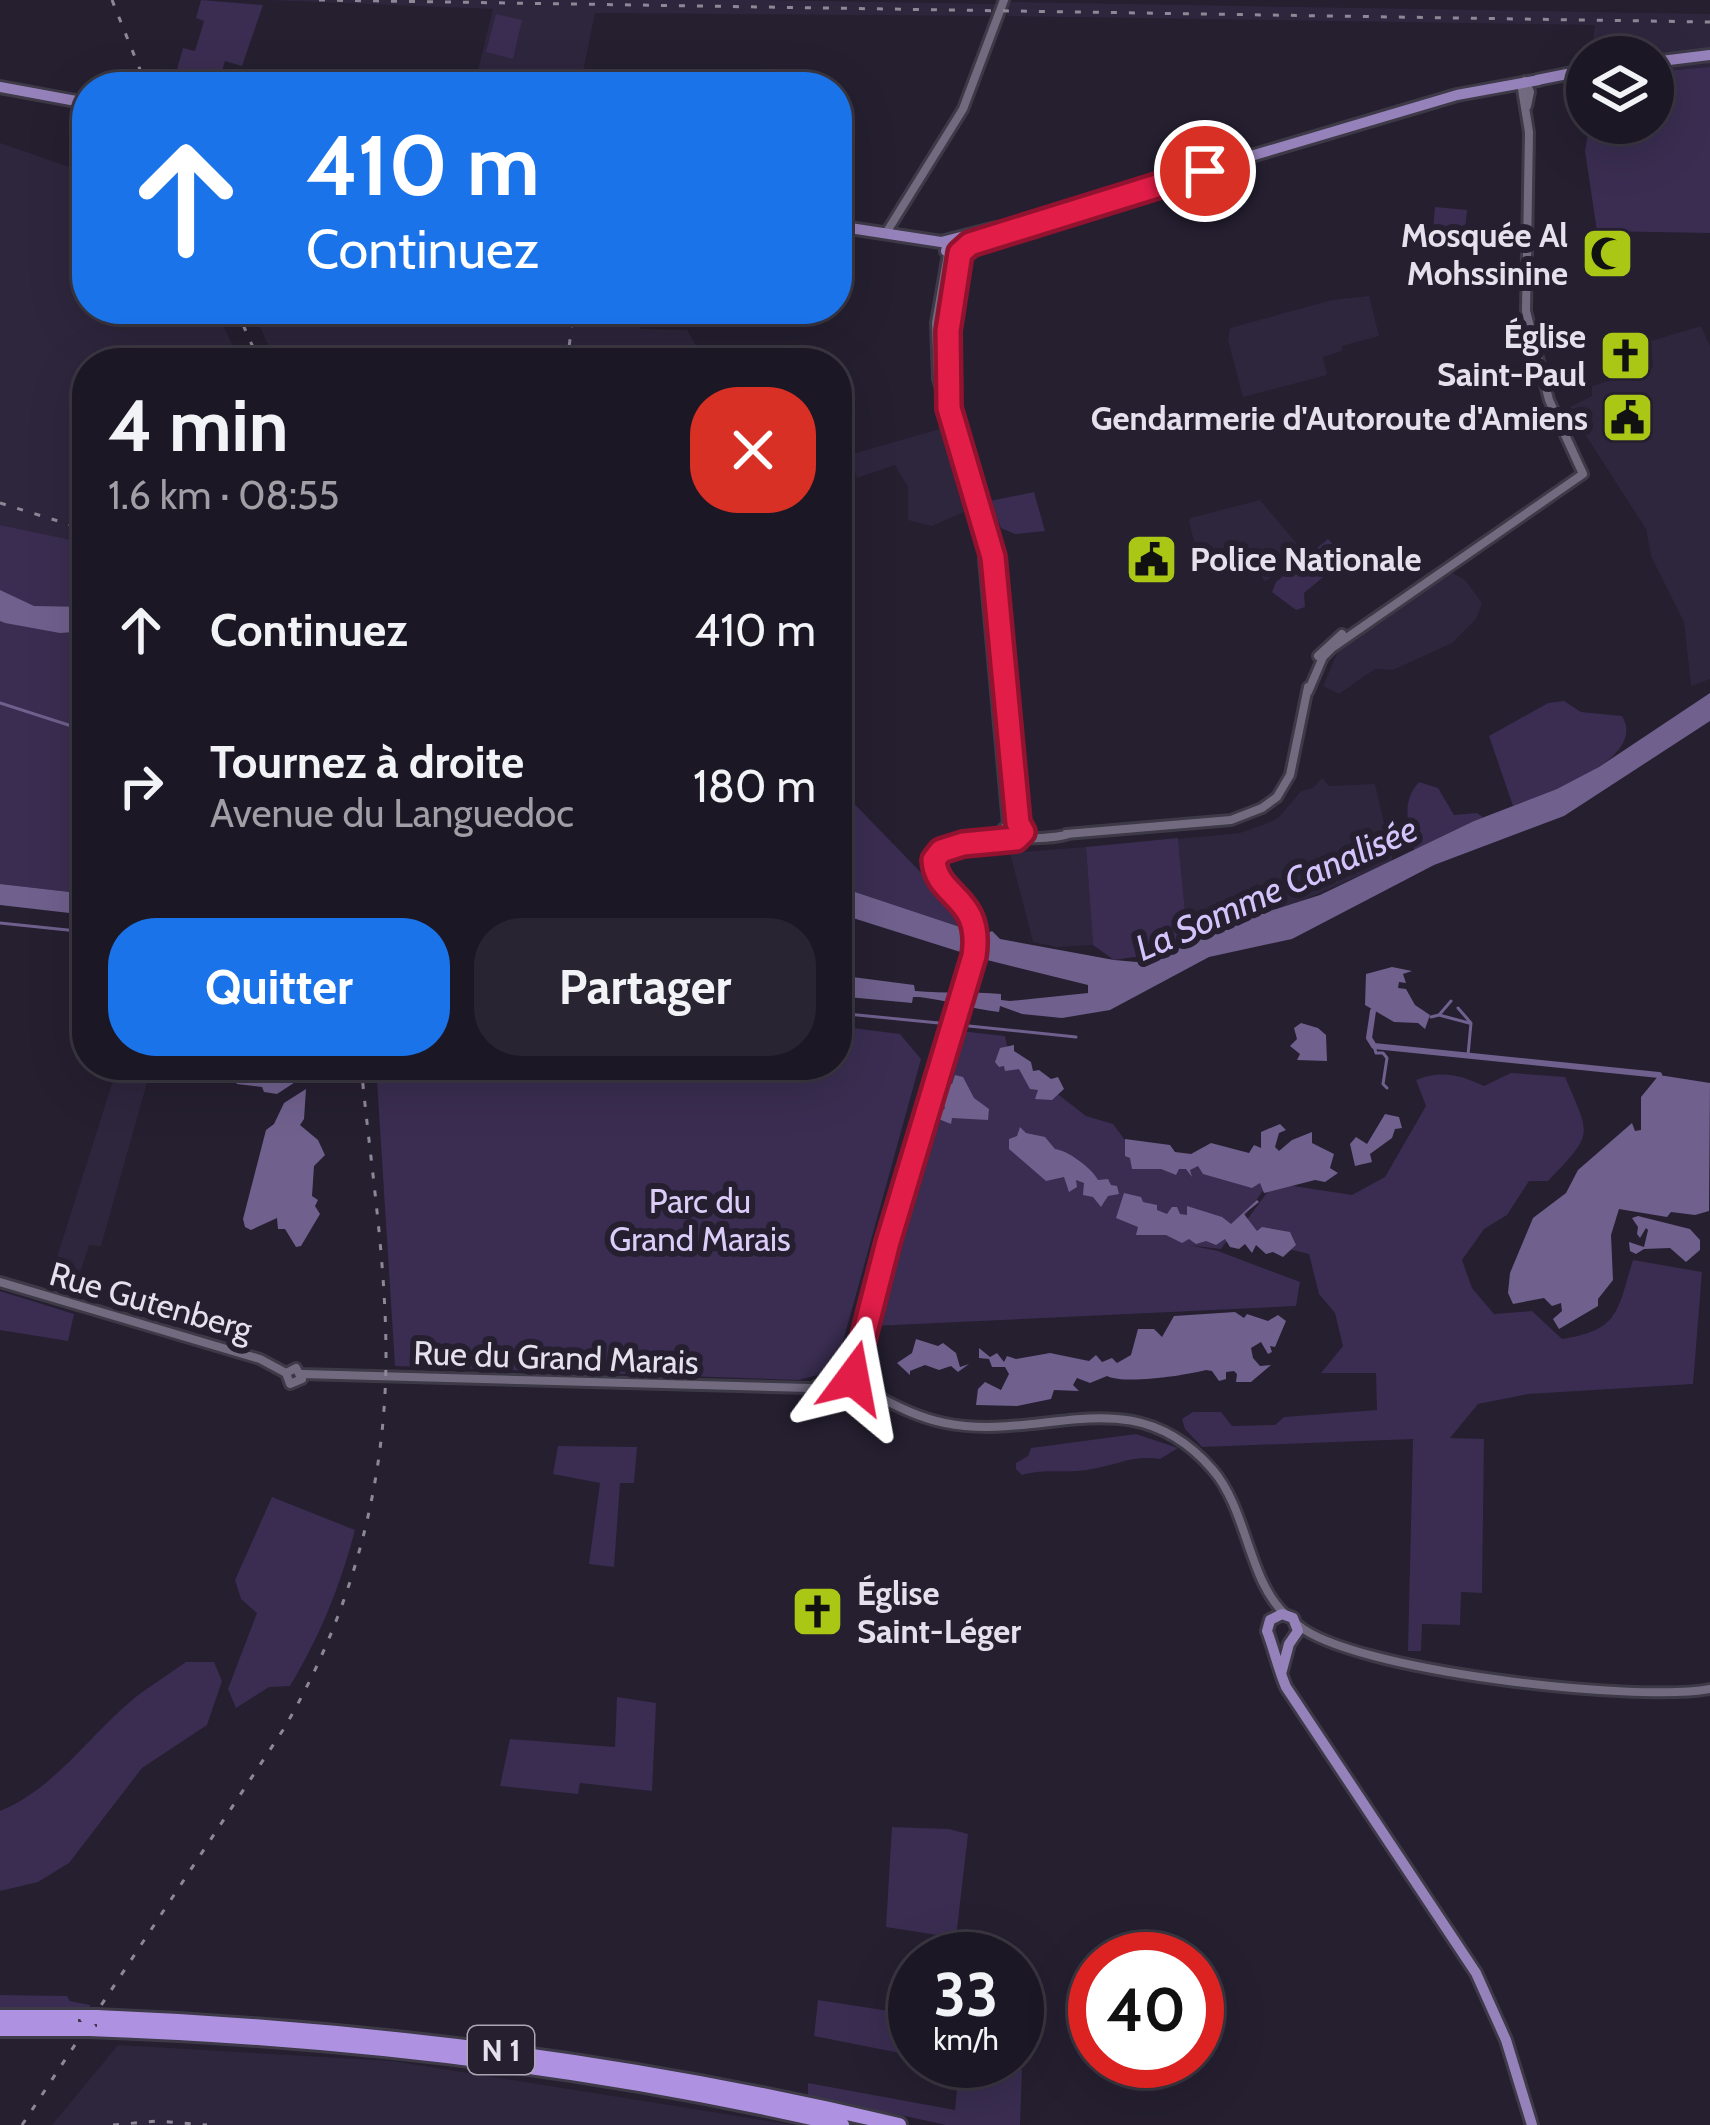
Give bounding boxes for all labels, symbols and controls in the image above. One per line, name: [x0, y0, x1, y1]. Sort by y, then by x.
map controls: [1566, 36, 1674, 144]
button: layers: [1566, 36, 1674, 144]
text: 410 m: [306, 114, 540, 216]
icon: ahead: [108, 120, 264, 276]
pin: [1154, 120, 1256, 222]
icon: arrive: [1172, 138, 1238, 204]
place label: Mosquée Al Mohssinine: [1401, 215, 1568, 293]
text: Continuez: [306, 216, 539, 282]
mosque icon: Mosquée Al Mohssinine: [1579, 226, 1635, 282]
place label: Église Saint-Paul: [1437, 316, 1586, 394]
church icon: Église Saint-Paul: [1597, 327, 1653, 383]
text: 4 min: [108, 382, 289, 469]
button: close: [690, 387, 816, 513]
public building icon: Gendarmerie d'Autoroute d'Amiens: [1599, 390, 1655, 446]
place label: Gendarmerie d'Autoroute d'Amiens: [1091, 398, 1588, 438]
text: 1.6 km · 08:55: [108, 471, 339, 519]
public building icon: Police Nationale: [1123, 531, 1179, 587]
place label: Police Nationale: [1190, 539, 1421, 579]
icon: ahead: [108, 597, 174, 663]
text: Continuez: [210, 603, 407, 657]
text: 410 m: [694, 603, 816, 657]
text: Tournez à droite: [210, 735, 524, 789]
icon: right: [108, 753, 174, 819]
text: 180 m: [693, 759, 816, 813]
text: Avenue du Languedoc: [210, 789, 574, 837]
water label: La Somme Canalisée: [1128, 806, 1424, 970]
button: Quitter: [108, 918, 450, 1056]
button: Partager: [474, 918, 816, 1056]
park label: Parc du Grand Marais: [609, 1181, 791, 1259]
street label: Rue Gutenberg: [45, 1253, 257, 1349]
position arrow: [790, 1315, 916, 1441]
street label: Rue du Grand Marais: [413, 1332, 699, 1382]
place label: Église Saint-Léger: [857, 1573, 1021, 1651]
church icon: Église Saint-Léger: [790, 1584, 846, 1640]
speed limit sign: 40: [1068, 1932, 1224, 2088]
text: 33: [934, 1958, 998, 2031]
text: km/h: [933, 2021, 999, 2058]
road number: N 1: [468, 2026, 534, 2074]

